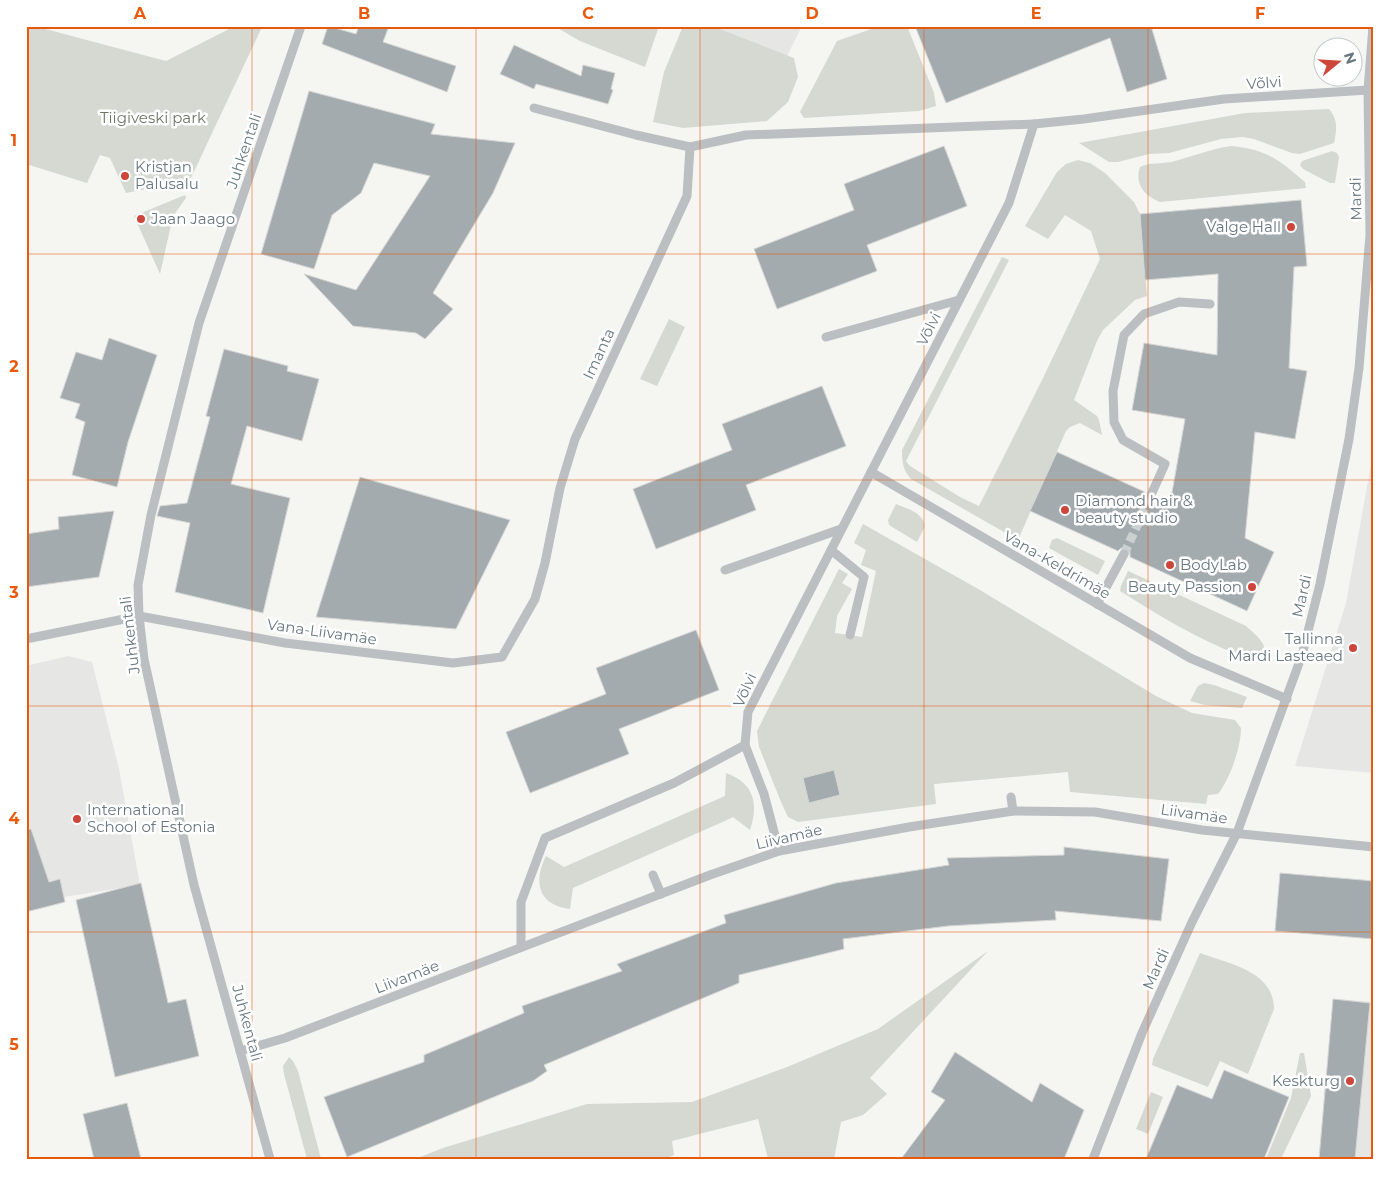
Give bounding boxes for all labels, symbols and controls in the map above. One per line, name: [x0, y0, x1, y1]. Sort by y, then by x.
text: A: [133, 4, 147, 23]
text: B: [358, 4, 370, 23]
text: C: [582, 4, 594, 23]
text: D: [805, 4, 819, 23]
text: E: [1031, 4, 1041, 23]
text: F: [1255, 4, 1265, 23]
north arrow: [1312, 38, 1362, 88]
text: N: [1340, 50, 1361, 66]
street label: Võlvi: [1246, 72, 1282, 93]
park label: Tiigiveski park: [100, 108, 206, 127]
street label: Juhkentali: [221, 111, 265, 192]
text: 1: [11, 131, 17, 150]
place label: Kristjan Palusalu: [135, 157, 199, 193]
marker: Kristjan Palusalu: [119, 170, 131, 182]
street label: Mardi: [1346, 177, 1365, 221]
place label: Jaan Jaago: [150, 209, 235, 228]
marker: Jaan Jaago: [135, 213, 147, 225]
place label: Valge Hall: [1206, 217, 1281, 236]
marker: Valge Hall: [1285, 221, 1297, 233]
street label: Võlvi: [912, 309, 945, 349]
street label: Imanta: [579, 325, 619, 382]
text: 2: [9, 357, 19, 376]
place label: Diamond hair & beauty studio: [1075, 491, 1193, 527]
marker: Diamond hair & beauty studio: [1059, 504, 1071, 516]
street label: Vana-Keldrimäe: [1000, 526, 1114, 603]
place label: BodyLab: [1180, 555, 1247, 574]
marker: BodyLab: [1164, 559, 1176, 571]
street label: Mardi: [1287, 573, 1316, 619]
place label: Beauty Passion: [1128, 577, 1242, 596]
marker: Beauty Passion: [1246, 581, 1258, 593]
text: 3: [8, 583, 19, 602]
street label: Juhkentali: [115, 595, 144, 676]
street label: Vana-Liivamäe: [266, 614, 378, 649]
place label: Tallinna Mardi Lasteaed: [1228, 629, 1343, 665]
marker: Tallinna Mardi Lasteaed: [1347, 642, 1359, 654]
street label: Võlvi: [729, 670, 760, 710]
street label: Liivamäe: [1159, 799, 1229, 828]
place label: International School of Estonia: [87, 800, 215, 836]
text: 4: [8, 809, 20, 828]
marker: International School of Estonia: [71, 813, 83, 825]
street label: Liivamäe: [754, 820, 824, 853]
street label: Mardi: [1138, 945, 1173, 992]
street label: Liivamäe: [372, 956, 442, 997]
street label: Juhkentali: [228, 982, 267, 1063]
text: 5: [9, 1035, 19, 1054]
place label: Keskturg: [1272, 1071, 1340, 1090]
marker: Keskturg: [1344, 1075, 1356, 1087]

